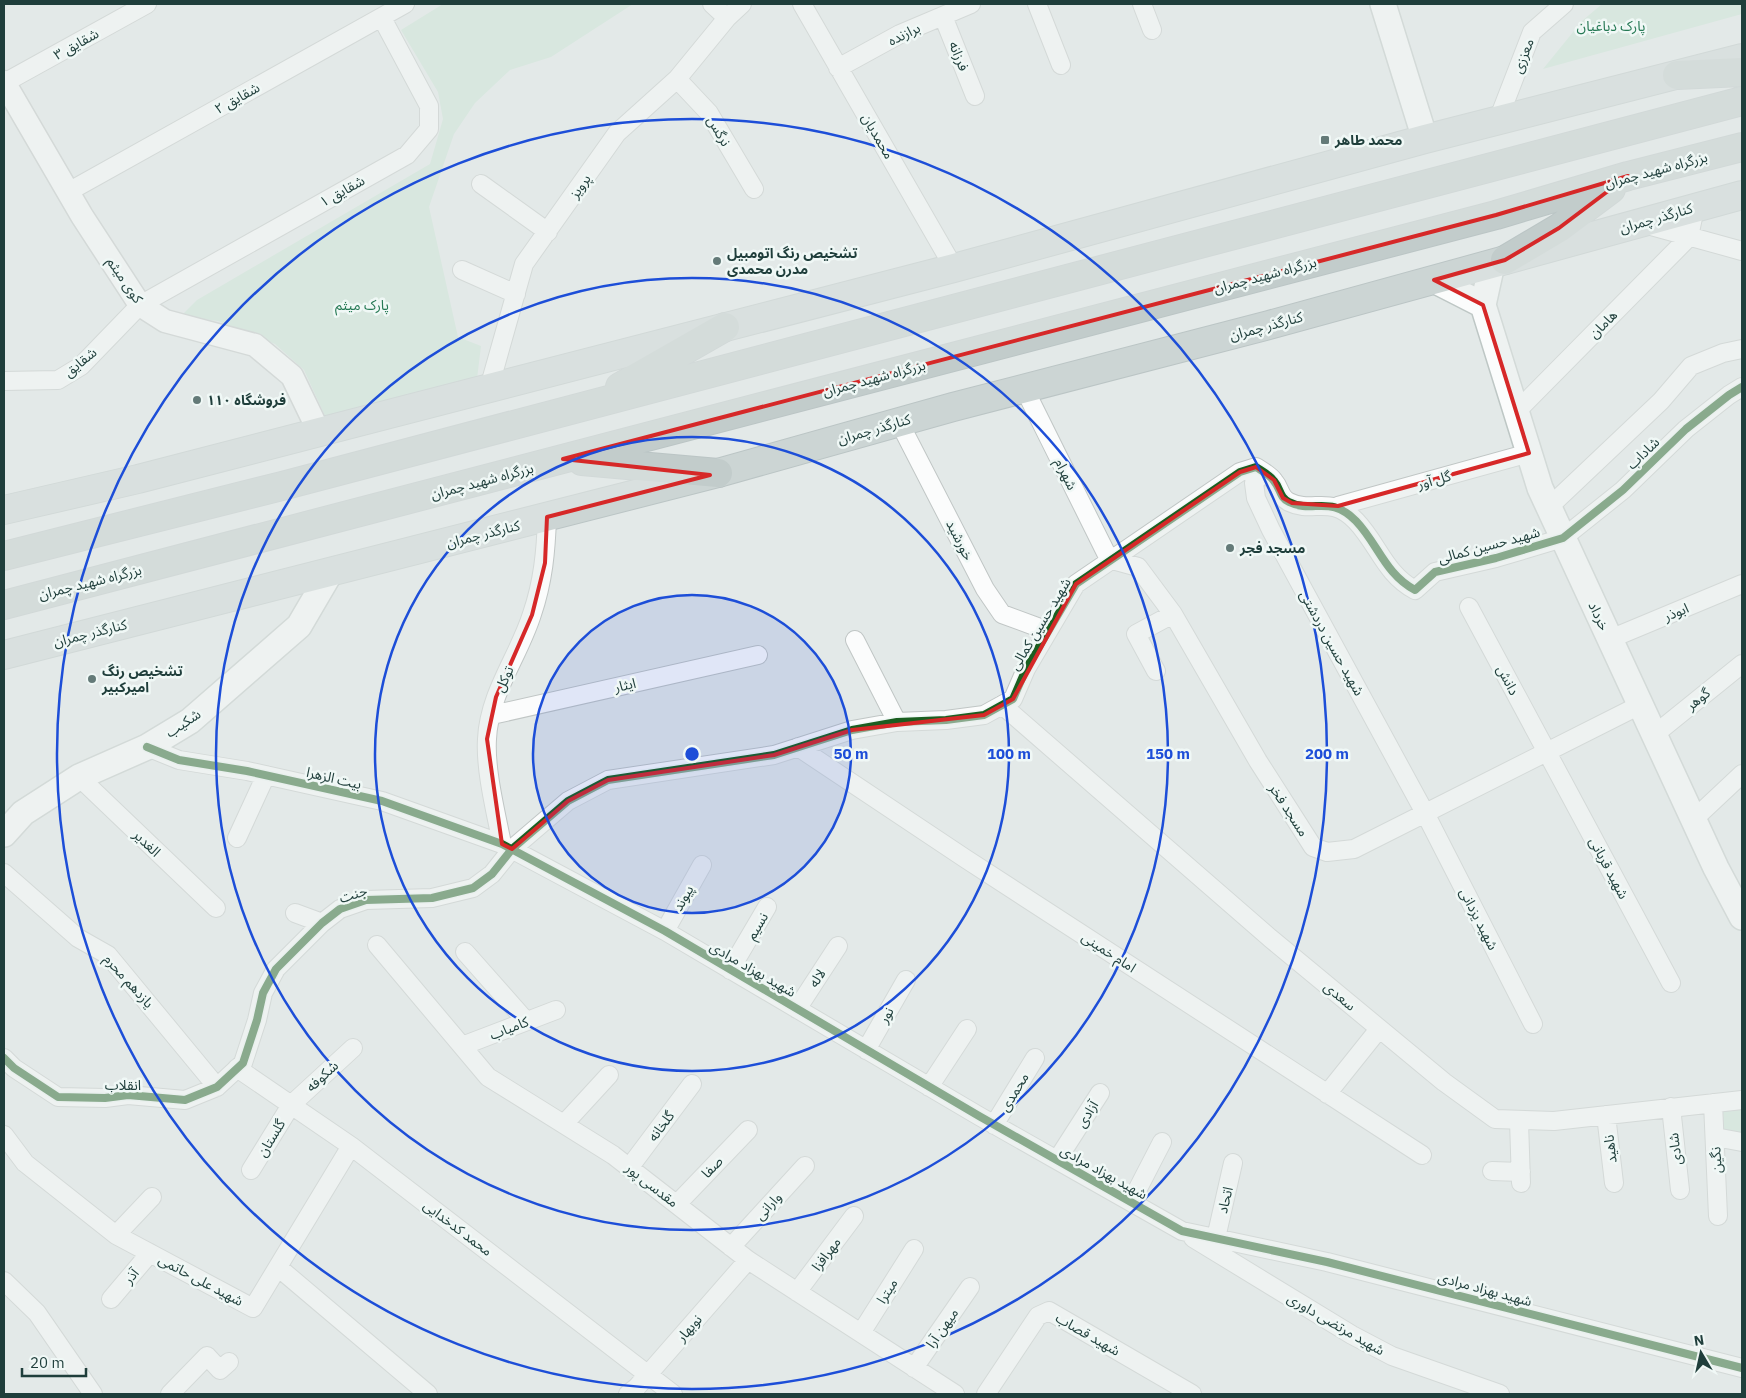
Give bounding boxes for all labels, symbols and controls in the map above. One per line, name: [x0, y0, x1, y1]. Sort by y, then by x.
park label: پارک دباغیان: [1577, 17, 1645, 36]
street label: برازنده: [885, 18, 923, 50]
street label: شقایق ۳: [50, 24, 102, 65]
street label: معززی: [1508, 36, 1538, 76]
street label: فرزانه: [945, 38, 973, 74]
street label: شقایق ۲: [211, 78, 263, 119]
street label: محمدیان: [858, 110, 898, 162]
street label: نرگس: [703, 113, 735, 150]
place label: محمد طاهر: [1334, 131, 1402, 149]
marker: محمد طاهر: [1319, 134, 1331, 146]
street label: بزرگراه شهید چمران: [1603, 148, 1710, 193]
street label: پرویز: [565, 170, 596, 203]
street label: شقایق ۱: [316, 171, 368, 212]
street label: کنارگذر چمران: [1617, 199, 1695, 238]
place label: تشخیص رنگ اتومبیل مدرن محمدی: [727, 244, 858, 278]
street label: کوی میثم: [101, 253, 147, 308]
street label: بزرگراه شهید چمران: [1212, 253, 1319, 298]
marker: تشخیص رنگ اتومبیل مدرن محمدی: [711, 255, 723, 267]
park label: پارک میثم: [335, 296, 389, 316]
street label: هامان: [1585, 306, 1621, 342]
street label: کنارگذر چمران: [1227, 307, 1305, 345]
street label: شقایق: [60, 343, 101, 382]
street label: بزرگراه شهید چمران: [821, 356, 928, 401]
place label: فروشگاه ۱۱۰: [207, 391, 286, 409]
marker: فروشگاه ۱۱۰: [191, 394, 203, 406]
street label: کنارگذر چمران: [835, 410, 913, 449]
street label: شاداب: [1623, 433, 1663, 473]
street label: شهرام: [1049, 455, 1081, 494]
street label: بزرگراه شهید چمران: [429, 459, 536, 504]
street label: گل آور: [1414, 467, 1453, 494]
street label: کنارگذر چمران: [444, 516, 522, 553]
street label: خورشید: [942, 517, 978, 563]
street label: شهید حسین کمالی: [1436, 523, 1542, 567]
place label: مسجد فجر: [1239, 539, 1305, 557]
marker: مسجد فجر: [1224, 542, 1236, 554]
street label: بزرگراه شهید چمران: [37, 560, 144, 605]
street label: شهید حسین کمالی: [1005, 574, 1075, 674]
street label: شهید حسین دردشتی: [1296, 587, 1368, 699]
street label: خرداد: [1584, 599, 1614, 633]
street label: ابوذر: [1660, 599, 1691, 626]
street label: کنارگذر چمران: [51, 615, 129, 652]
place label: تشخیص رنگ امیرکبیر: [101, 662, 183, 696]
street label: دانش: [1493, 662, 1524, 698]
street label: توکل: [490, 663, 518, 695]
marker: تشخیص رنگ امیرکبیر: [86, 673, 98, 685]
street label: ایثار: [611, 674, 638, 696]
street label: گوهر: [1681, 684, 1714, 715]
street label: شکیب: [162, 705, 204, 741]
text: 50 m: [834, 744, 868, 763]
text: 100 m: [987, 744, 1031, 763]
text: 150 m: [1146, 744, 1190, 763]
text: 200 m: [1305, 744, 1349, 763]
centre of rings: [683, 745, 701, 763]
street label: بیت الزهرا: [305, 763, 364, 793]
street label: مسجد فخر: [1265, 779, 1313, 840]
street label: الغدیر: [129, 825, 165, 860]
street label: شهید قربانی: [1585, 834, 1633, 902]
street label: جنت: [337, 881, 369, 907]
street label: پیوند: [669, 882, 698, 915]
street label: شهید یزدانی: [1456, 885, 1502, 953]
street label: نسیم: [742, 909, 774, 944]
street label: امام خمینی: [1077, 928, 1140, 978]
street label: شهید بهزاد مرادی: [707, 937, 799, 1001]
street label: یازدهم محرم: [98, 950, 158, 1013]
street label: لاله: [804, 965, 830, 991]
street label: سعدی: [1320, 977, 1360, 1015]
street label: نور: [874, 1004, 898, 1027]
street label: کامیاب: [487, 1012, 531, 1044]
street label: شکوفه: [302, 1057, 342, 1095]
street label: محمدی: [995, 1069, 1033, 1115]
street label: انقلاب: [105, 1076, 141, 1094]
street label: آزادی: [1072, 1096, 1103, 1131]
street label: گلخانه: [644, 1107, 678, 1145]
street label: گلستان: [253, 1116, 289, 1160]
street label: شادی: [1664, 1132, 1686, 1166]
street label: ناهید: [1599, 1134, 1621, 1164]
street label: شهید بهزاد مرادی: [1057, 1141, 1151, 1203]
street label: نگین: [1706, 1146, 1726, 1174]
street label: صفا: [697, 1152, 727, 1182]
street label: مقدسی پور: [620, 1158, 682, 1212]
street label: اتحاد: [1213, 1185, 1237, 1215]
street label: وارانی: [751, 1188, 785, 1224]
street label: محمد کدخدایی: [420, 1196, 496, 1260]
street label: مهرافزا: [807, 1234, 845, 1274]
street label: شهید علی حاتمی: [155, 1250, 247, 1310]
street label: آذر: [119, 1264, 143, 1288]
street label: شهید بهزاد مرادی: [1436, 1268, 1534, 1310]
street label: میترا: [872, 1275, 902, 1307]
street label: شهید مرتضی داوری: [1284, 1289, 1388, 1359]
street label: میهن آرا: [922, 1305, 962, 1351]
street label: شهید قصاب: [1053, 1308, 1124, 1360]
street label: نوبهار: [672, 1310, 706, 1346]
north arrow: [1676, 1328, 1726, 1378]
text: N: [1693, 1330, 1705, 1350]
scale bar: [22, 1346, 86, 1378]
text: 20 m: [30, 1353, 65, 1372]

